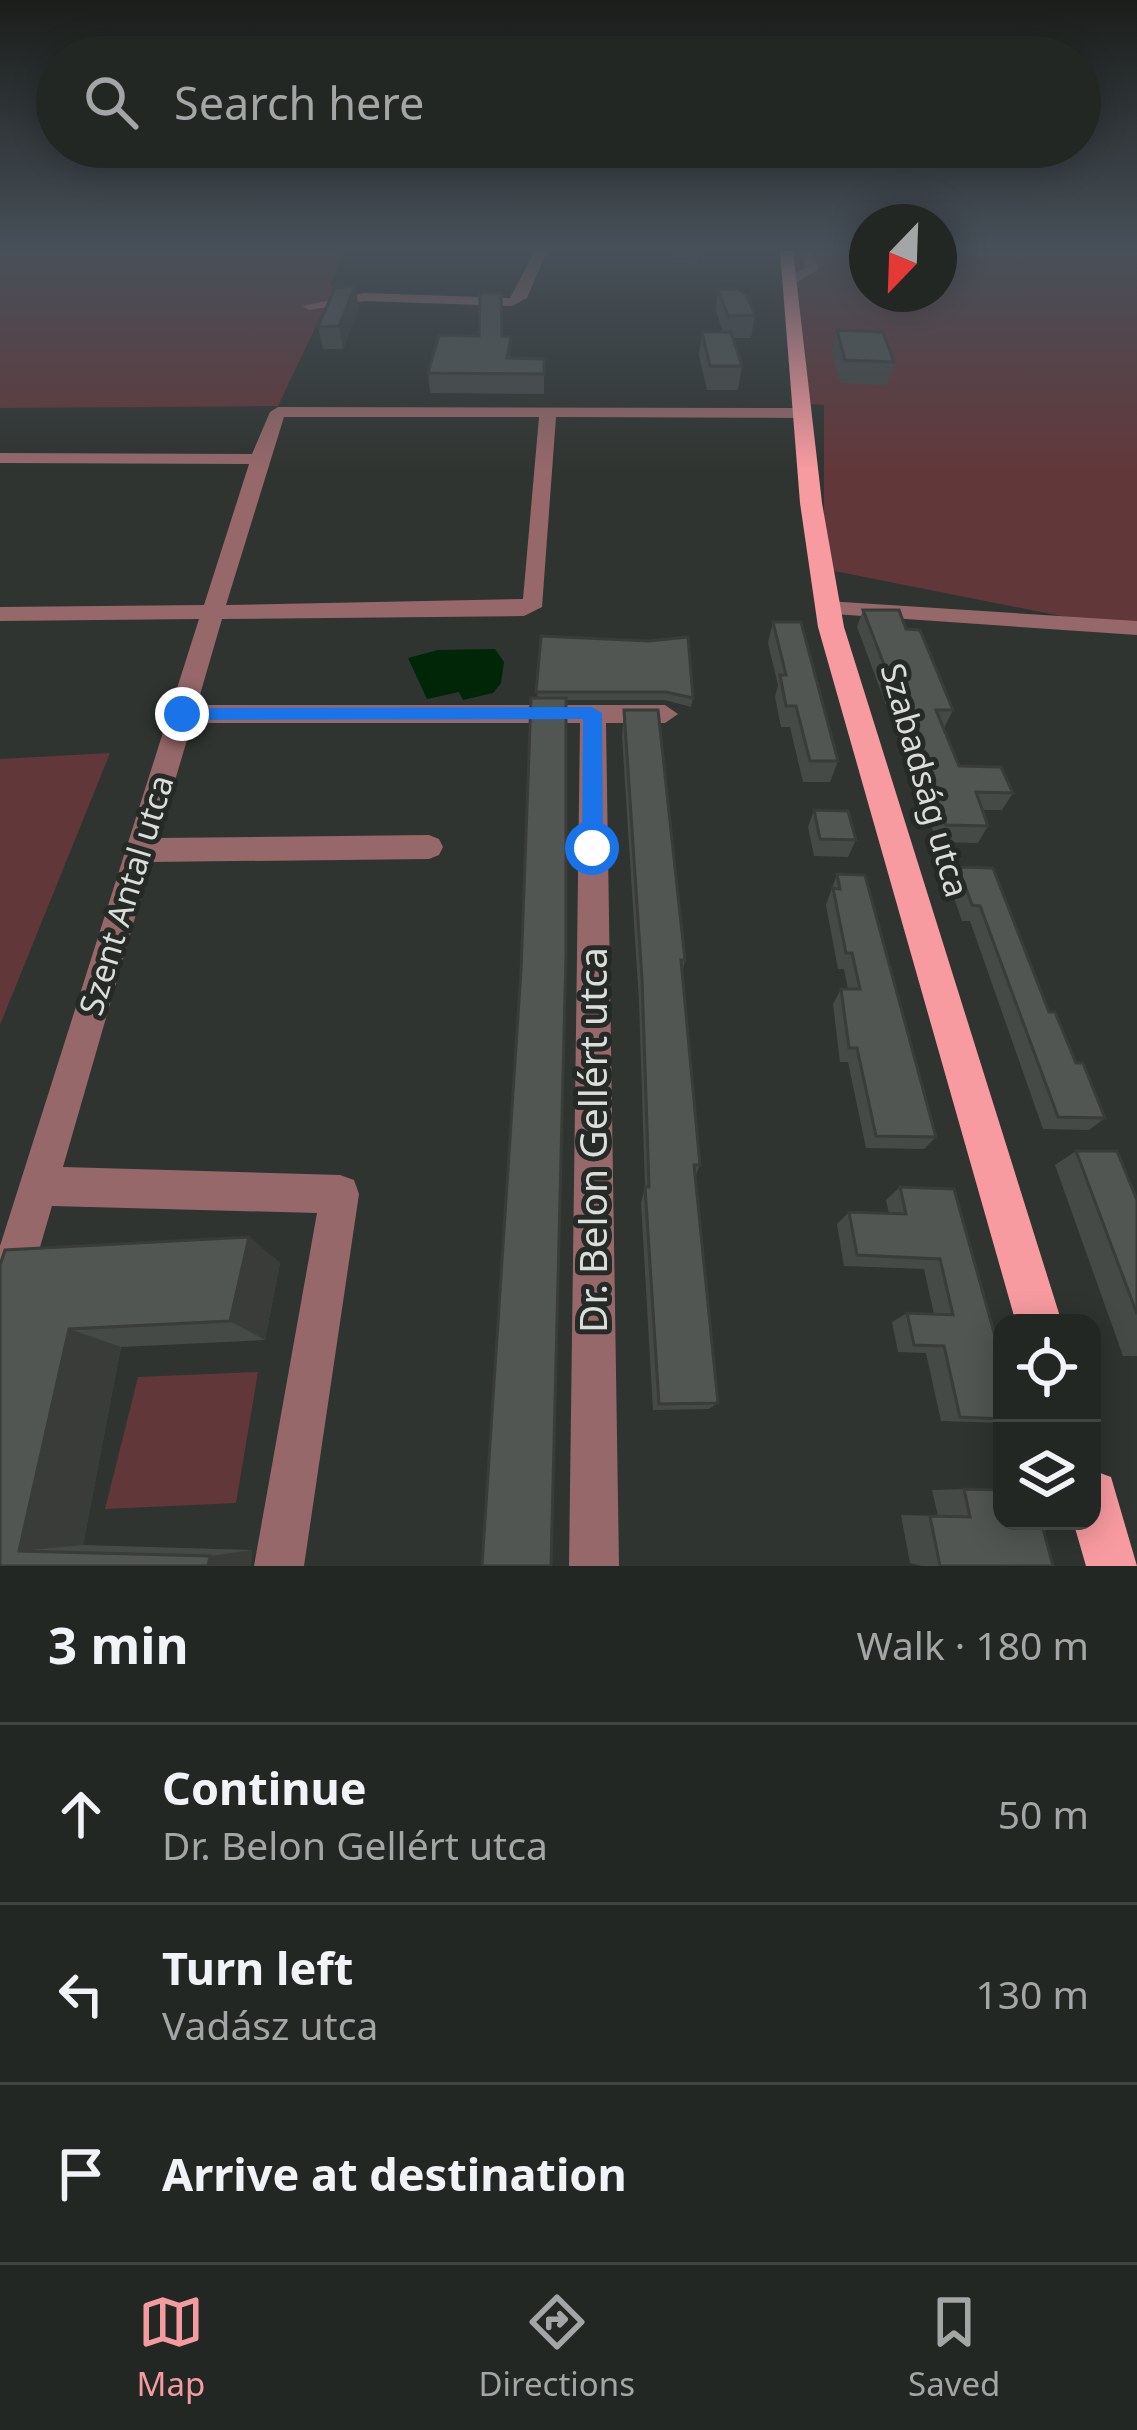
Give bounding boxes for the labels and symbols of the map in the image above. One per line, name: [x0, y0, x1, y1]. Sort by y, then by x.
north arrow: [849, 204, 957, 312]
street label: Szabadság utca: [871, 658, 980, 902]
route end: [155, 687, 209, 741]
street label: Szent Antal utca: [68, 769, 183, 1020]
route start: [565, 821, 619, 875]
street label: Dr. Belon Gellért utca: [565, 947, 618, 1333]

